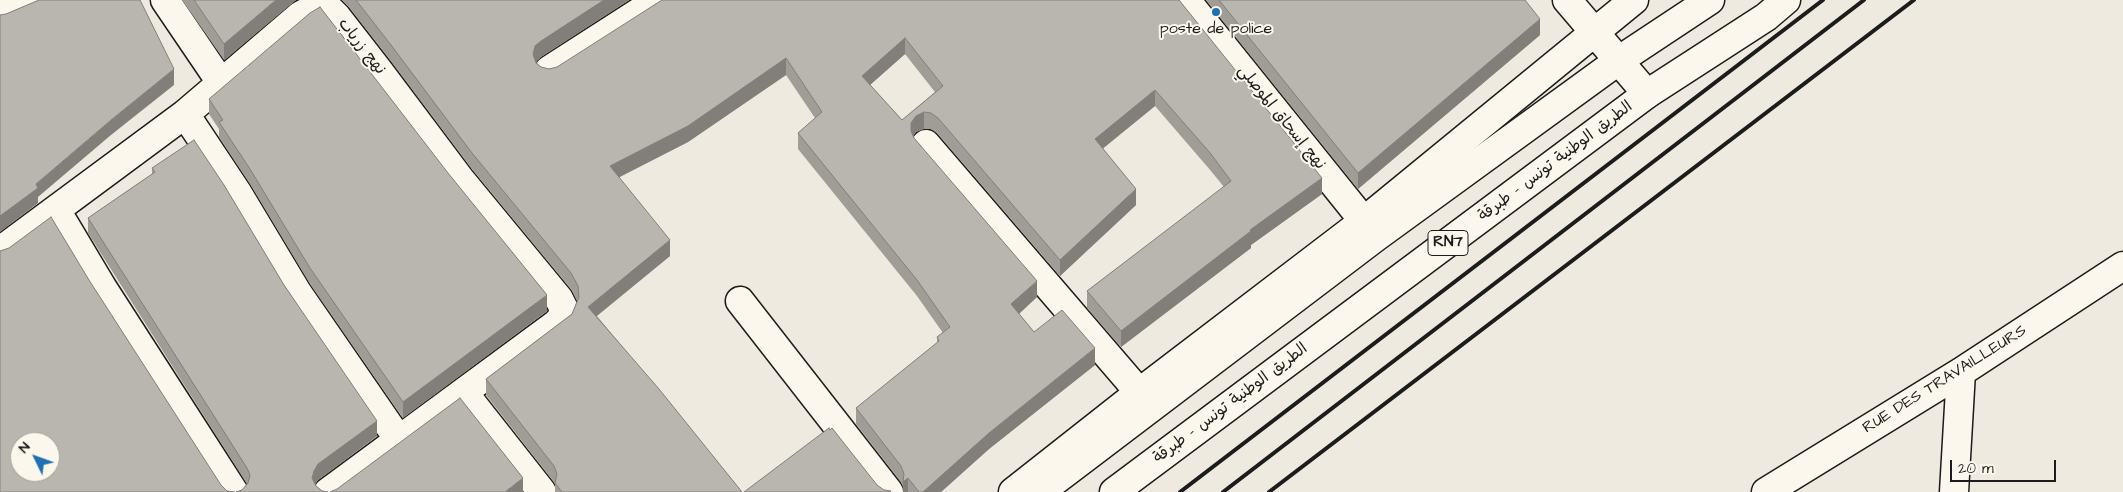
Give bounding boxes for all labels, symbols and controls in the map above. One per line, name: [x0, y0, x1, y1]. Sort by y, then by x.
marker: poste de police: [1210, 6, 1222, 18]
street label: نهج زرياب: [333, 15, 389, 79]
place label: poste de police: [1160, 20, 1272, 40]
street label: نهج إسحاق الموصلي: [1233, 62, 1329, 174]
street label: الطريق الوطنية تونس - طبرقة: [1475, 98, 1637, 226]
road number: RN7: [1428, 230, 1468, 256]
street label: RUE DES TRAVAILLEURS: [1860, 322, 2030, 438]
street label: الطريق الوطنية تونس - طبرقة: [1150, 340, 1312, 468]
north arrow: [10, 432, 60, 482]
text: N: [14, 438, 35, 458]
scale bar: [1953, 450, 2059, 482]
text: 20 m: [1958, 458, 1994, 479]

